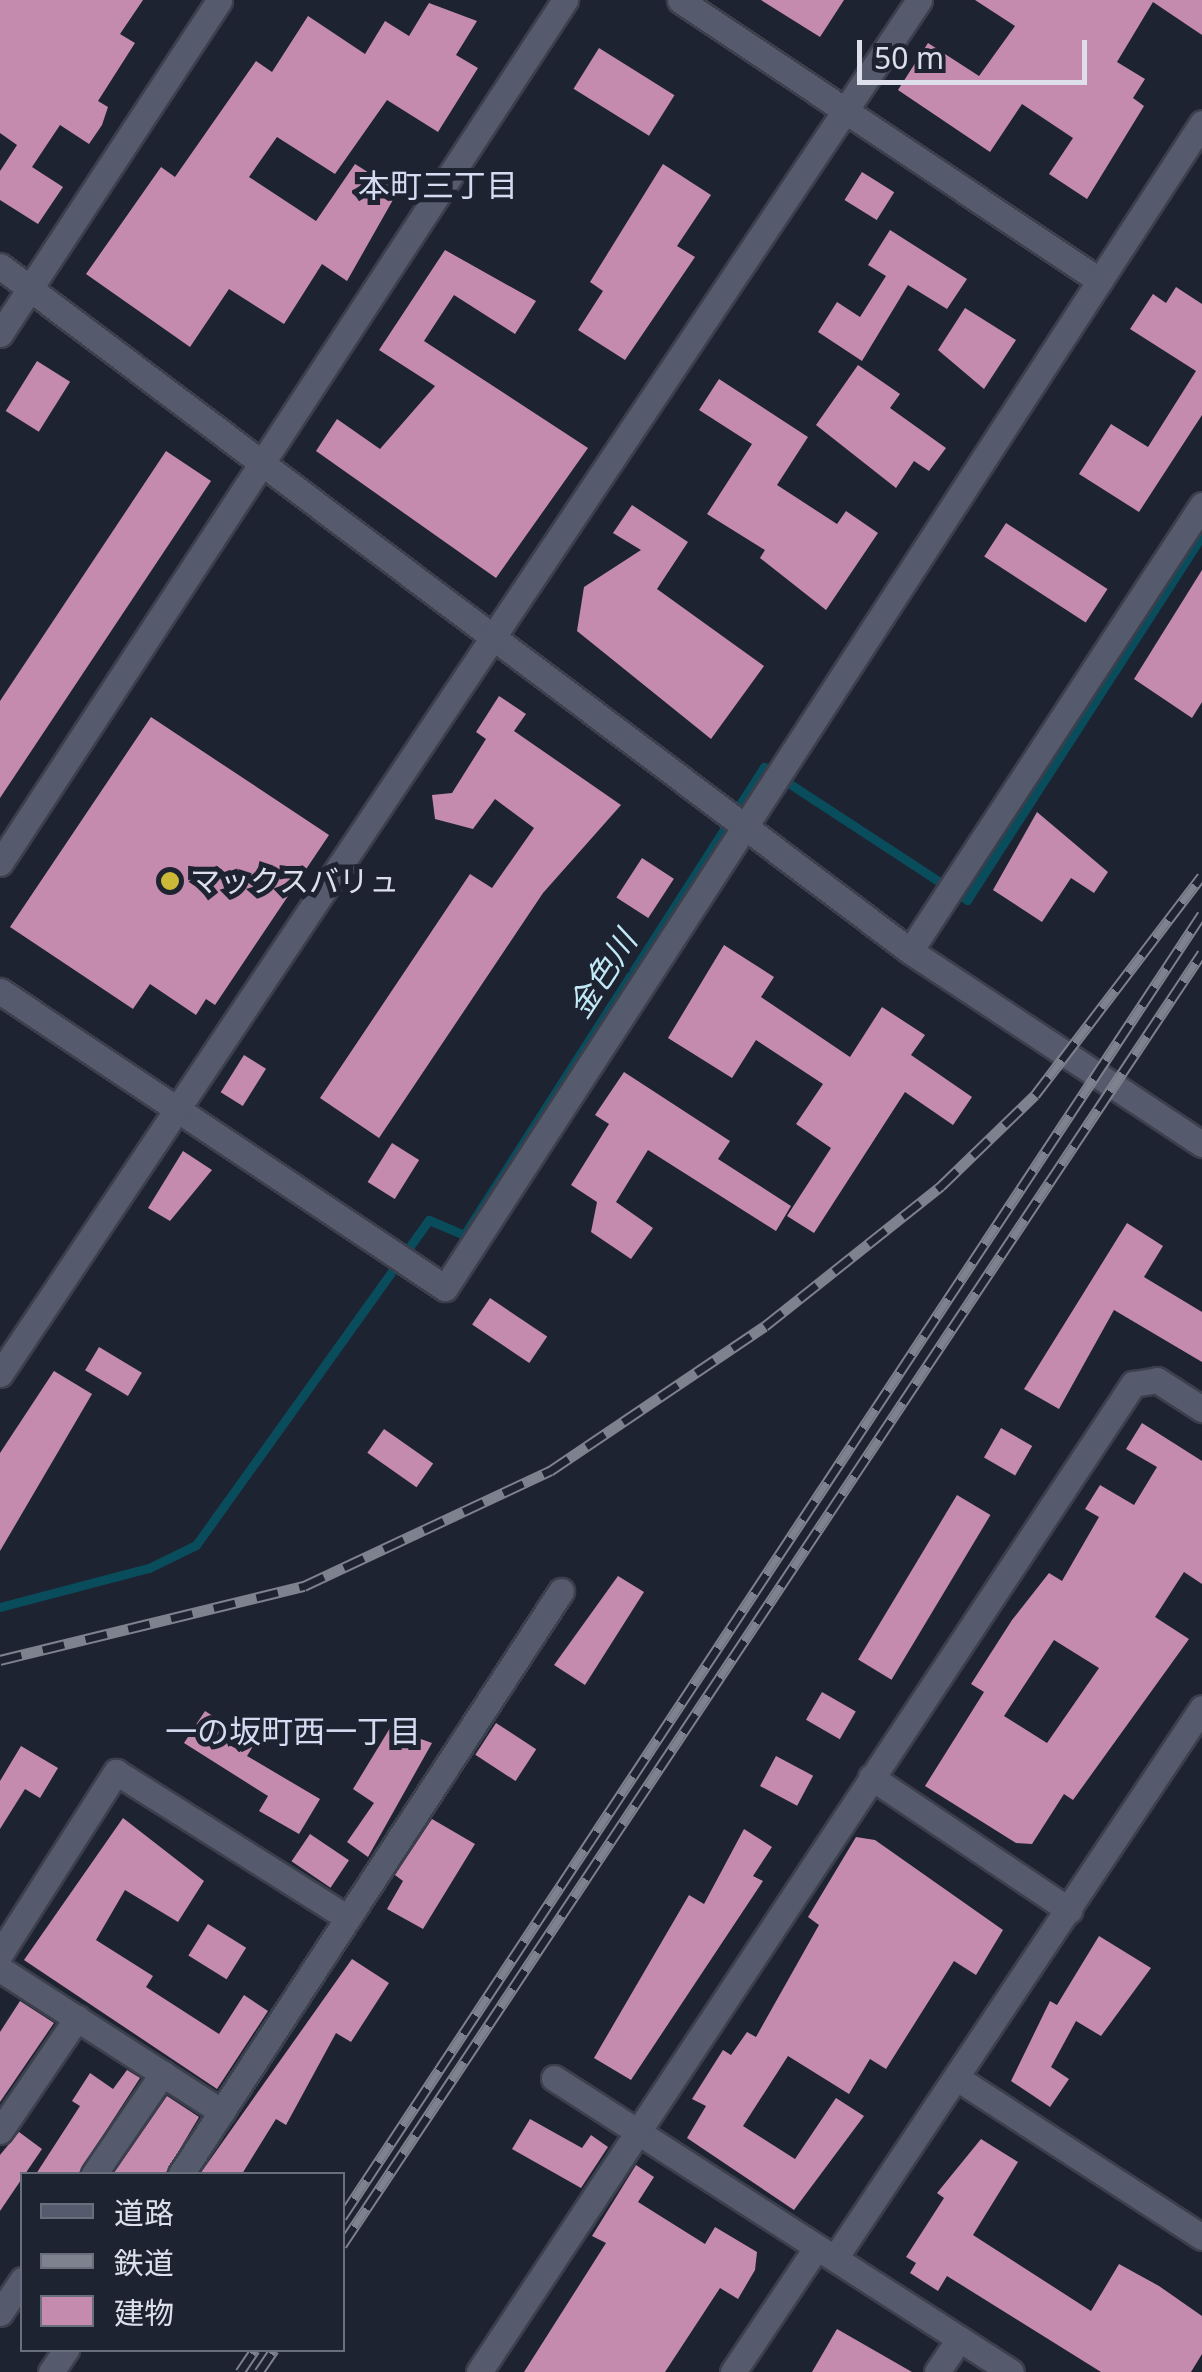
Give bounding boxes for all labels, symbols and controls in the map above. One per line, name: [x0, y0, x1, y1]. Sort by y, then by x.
scale bar: [862, 20, 1092, 82]
text: 50 m: [874, 37, 944, 78]
district label: 本町三丁目: [358, 166, 518, 204]
place label: マックスバリュ: [190, 863, 400, 899]
marker: マックスバリュ: [159, 870, 181, 892]
water label: 金色川: [560, 923, 644, 1025]
district label: 一の坂町西一丁目: [165, 1712, 421, 1750]
legend: [20, 2172, 345, 2352]
text: 道路: [114, 2192, 174, 2233]
text: 鉄道: [114, 2242, 174, 2283]
text: 建物: [114, 2292, 174, 2333]

